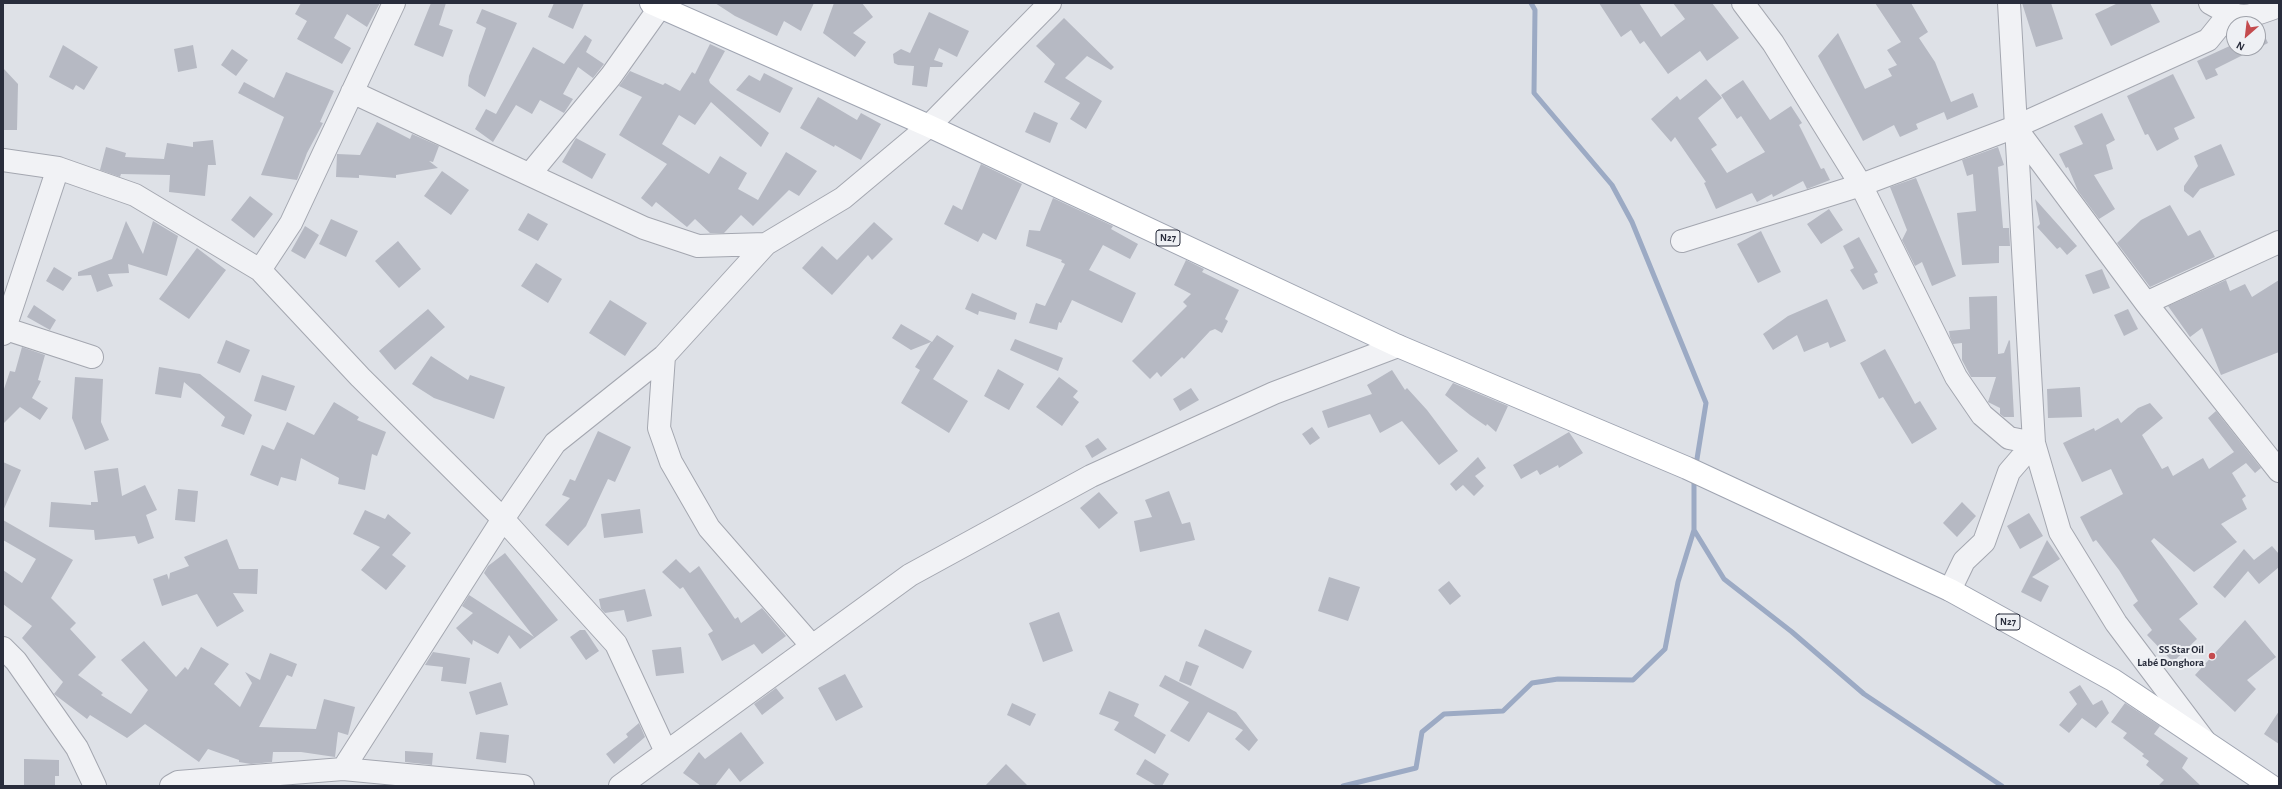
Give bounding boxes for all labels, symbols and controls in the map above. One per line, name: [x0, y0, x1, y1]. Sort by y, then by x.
north arrow: [2226, 16, 2266, 56]
text: N: [2235, 40, 2247, 53]
road number: N27: [1156, 230, 1180, 246]
road number: N27: [1996, 614, 2020, 630]
place label: SS Star Oil Labé Donghora: [2137, 643, 2204, 669]
marker: SS Star Oil Labé Donghora: [2207, 651, 2217, 661]

